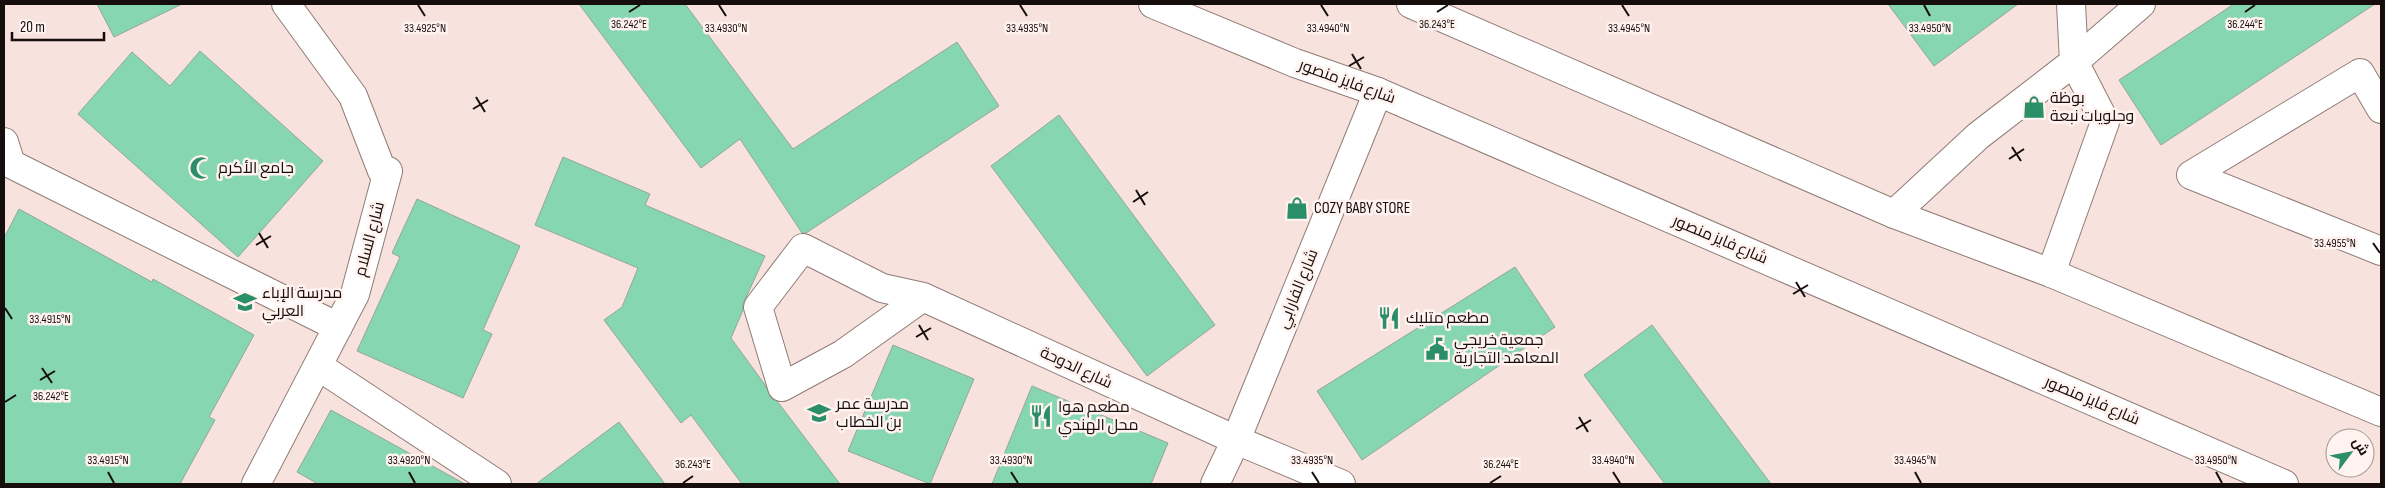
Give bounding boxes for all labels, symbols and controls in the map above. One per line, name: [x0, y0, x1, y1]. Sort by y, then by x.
scale bar: [12, 10, 105, 42]
text: 36.242°E: [611, 17, 647, 32]
text: 36.243°E: [1419, 17, 1455, 32]
text: 36.244°E: [2227, 17, 2263, 32]
text: 20 m: [20, 18, 45, 37]
text: 33.4925°N: [404, 21, 446, 36]
text: 33.4930°N: [705, 21, 747, 36]
text: 33.4935°N: [1006, 21, 1048, 36]
text: 33.4940°N: [1307, 21, 1349, 36]
text: 33.4945°N: [1608, 21, 1650, 36]
text: 33.4950°N: [1909, 21, 1951, 36]
street label: شارع فايز منصور: [1295, 55, 1398, 109]
place label: بوظة وحلويات نبعة: [2050, 89, 2134, 126]
shop icon: بوظة وحلويات نبعة: [2021, 94, 2047, 120]
mosque icon: جامع الأكرم: [188, 155, 214, 181]
place label: جامع الأكرم: [218, 159, 294, 179]
shop icon: COZY BABY STORE: [1284, 195, 1310, 221]
street label: شارع السلام: [351, 199, 390, 279]
place label: COZY BABY STORE: [1314, 199, 1410, 218]
street label: شارع فايز منصور: [1668, 211, 1771, 270]
text: 33.4955°N: [2314, 236, 2356, 251]
street label: شارع الفارابي: [1273, 246, 1325, 333]
place label: مدرسة الإباء العربي: [262, 284, 342, 324]
school or university icon: مدرسة الإباء العربي: [232, 289, 258, 315]
restaurant icon: مطعم متليك: [1376, 305, 1402, 331]
place label: مطعم متليك: [1406, 309, 1489, 329]
text: 33.4915°N: [29, 312, 71, 327]
place label: جمعية خريجي المعاهد التجارية: [1454, 331, 1559, 368]
public building icon: جمعية خريجي المعاهد التجارية: [1424, 336, 1450, 362]
street label: شارع الدوحة: [1036, 343, 1115, 394]
street label: شارع فايز منصور: [2040, 372, 2143, 431]
text: 36.242°E: [33, 389, 69, 404]
place label: مدرسة عمر بن الخطاب: [835, 395, 909, 432]
place label: مطعم هوا محل الهندي: [1058, 398, 1139, 438]
school or university icon: مدرسة عمر بن الخطاب: [806, 400, 832, 426]
restaurant icon: مطعم هوا محل الهندي: [1028, 403, 1054, 429]
north arrow: [2325, 428, 2375, 478]
text: ش: [2349, 434, 2373, 459]
text: 33.4915°N: [87, 453, 129, 468]
text: 33.4920°N: [388, 453, 430, 468]
text: 33.4930°N: [990, 453, 1032, 468]
text: 33.4935°N: [1291, 453, 1333, 468]
text: 33.4940°N: [1592, 453, 1634, 468]
text: 33.4945°N: [1894, 453, 1936, 468]
text: 33.4950°N: [2195, 453, 2237, 468]
text: 36.243°E: [675, 457, 711, 472]
text: 36.244°E: [1483, 457, 1519, 472]

